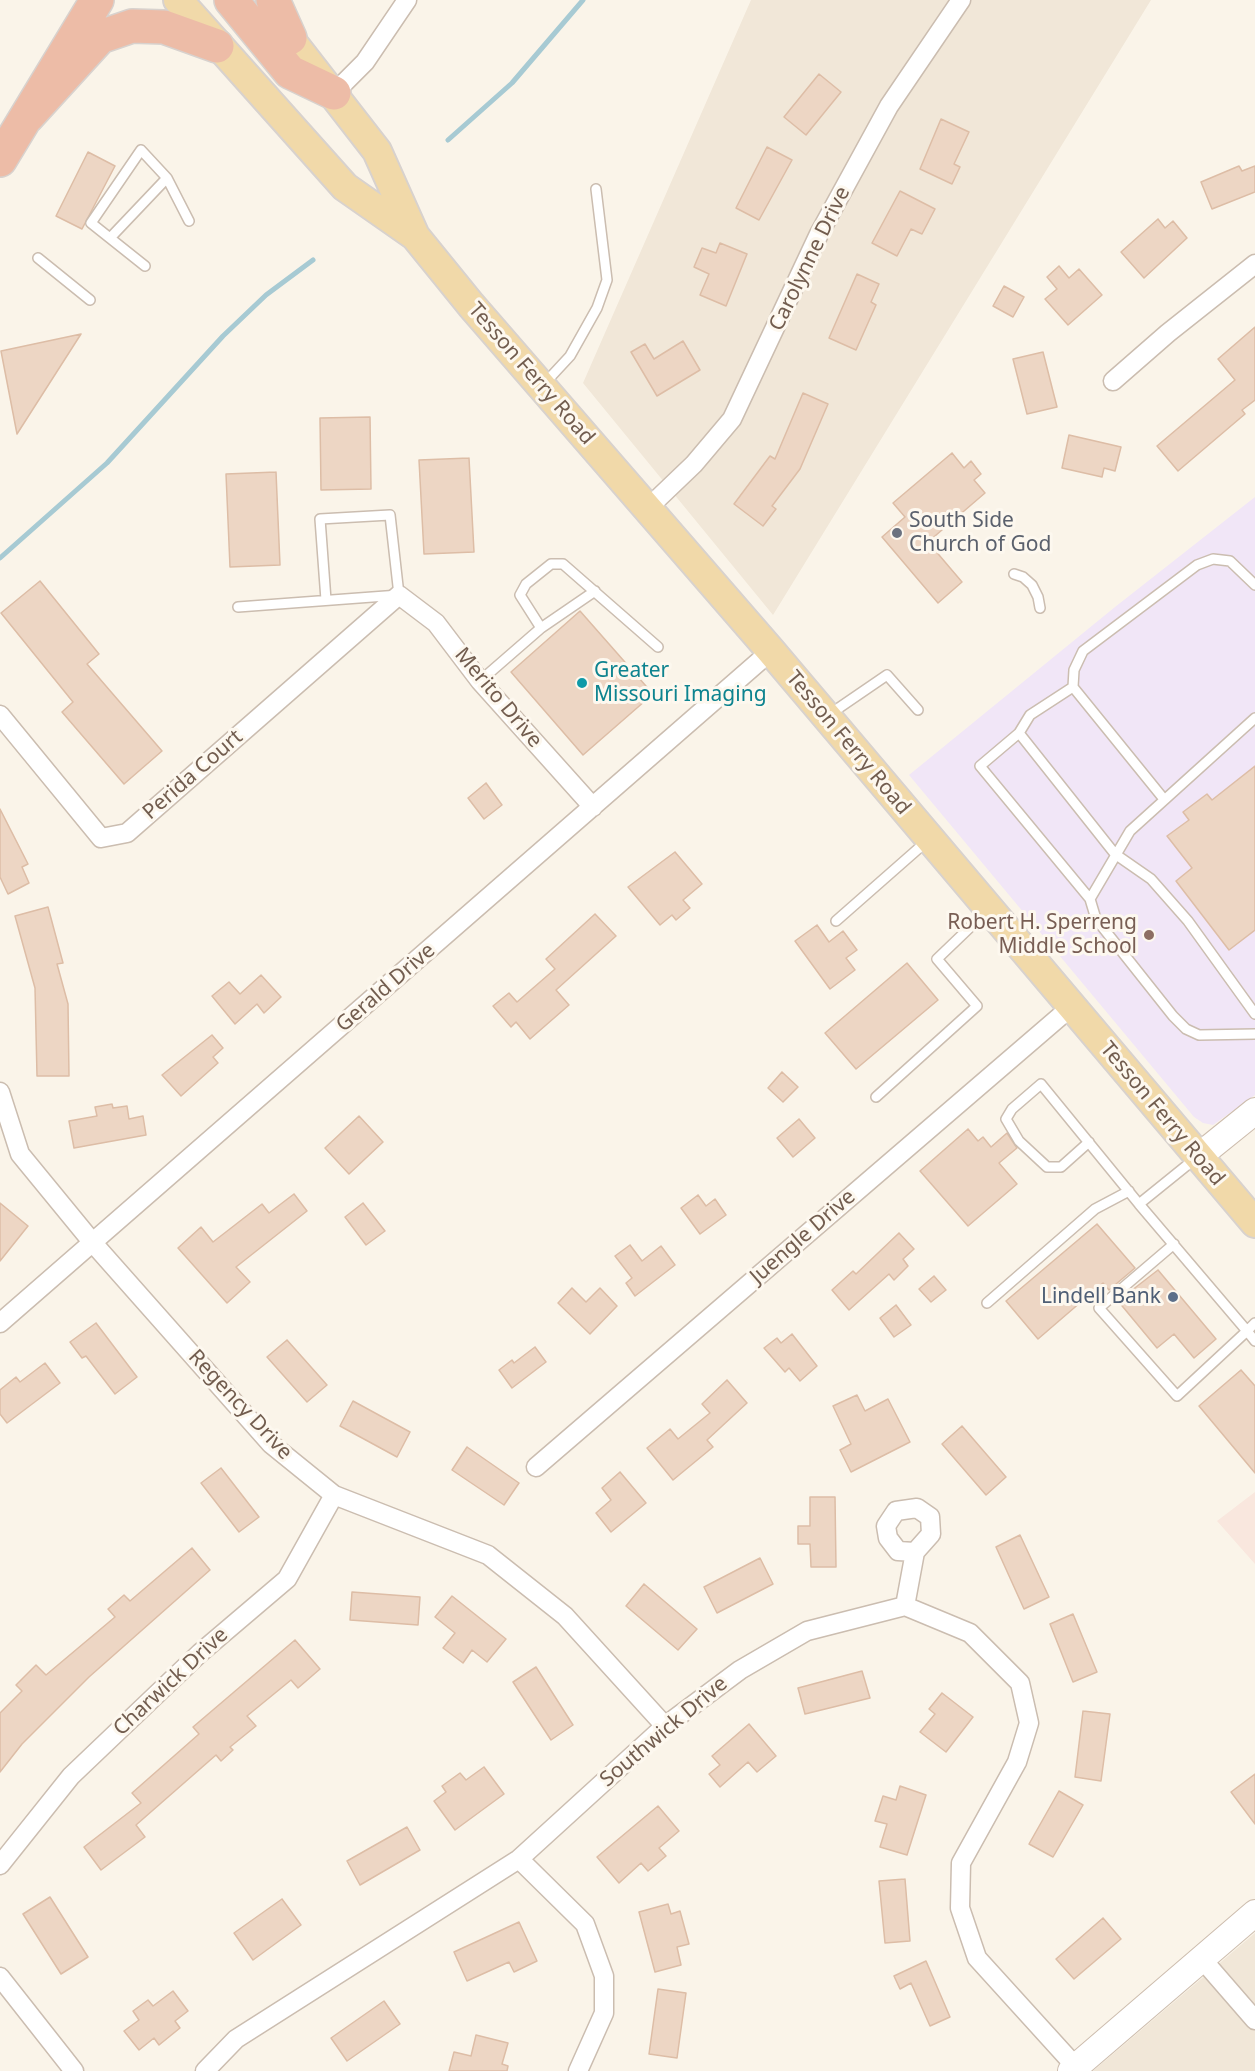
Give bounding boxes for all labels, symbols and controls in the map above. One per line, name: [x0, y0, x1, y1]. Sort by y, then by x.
street label: Carolynne Drive: [764, 183, 856, 335]
street label: Tesson Ferry Road: [462, 298, 600, 450]
place label: South Side Church of God: [909, 508, 1051, 558]
marker: South Side Church of God: [890, 526, 904, 540]
street label: Merito Drive: [449, 643, 547, 753]
place label: Greater Missouri Imaging: [594, 658, 767, 708]
street label: Tesson Ferry Road: [780, 666, 916, 820]
marker: Greater Missouri Imaging: [575, 676, 589, 690]
street label: Perida Court: [138, 725, 248, 825]
place label: Robert H. Sperreng Middle School: [947, 910, 1137, 960]
marker: Robert H. Sperreng Middle School: [1142, 928, 1156, 942]
street label: Gerald Drive: [331, 938, 441, 1038]
street label: Tesson Ferry Road: [1094, 1037, 1230, 1191]
street label: Juengle Drive: [745, 1184, 861, 1290]
place label: Lindell Bank: [1041, 1284, 1161, 1310]
marker: Lindell Bank: [1166, 1290, 1180, 1304]
street label: Regency Drive: [183, 1345, 297, 1465]
street label: Charwick Drive: [109, 1623, 233, 1741]
street label: Southwick Drive: [595, 1671, 733, 1793]

